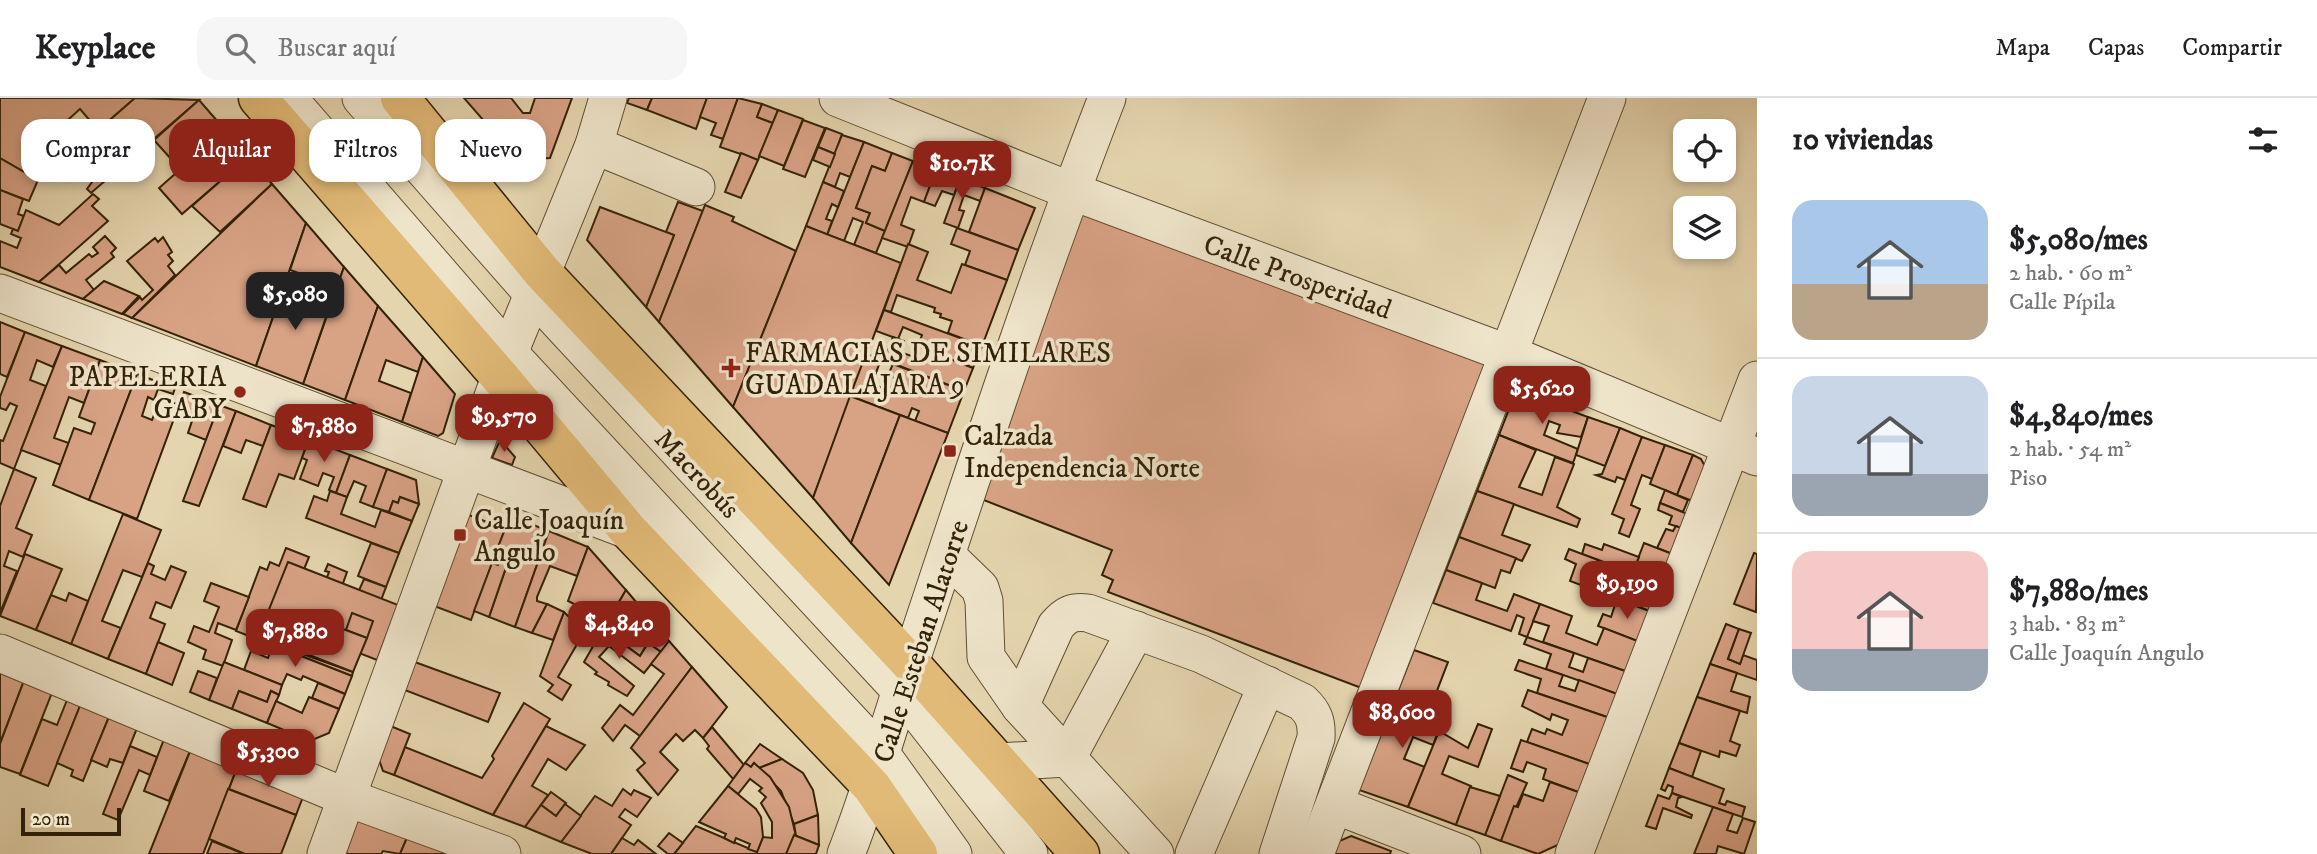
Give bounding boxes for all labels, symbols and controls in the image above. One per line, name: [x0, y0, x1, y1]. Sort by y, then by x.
search box: [197, 17, 687, 80]
text: Keyplace: [35, 28, 155, 69]
icon: search: [221, 29, 259, 67]
text: Buscar aquí: [277, 32, 396, 65]
text: Mapa: [1996, 33, 2050, 63]
text: Capas: [2088, 33, 2144, 63]
text: Compartir: [2182, 33, 2282, 63]
chip: Comprar: [21, 119, 155, 182]
chip: Alquilar: [169, 119, 295, 182]
chip: Filtros: [309, 119, 421, 182]
chip: Nuevo: [435, 119, 546, 182]
map controls: [1673, 119, 1736, 259]
button: locate: [1673, 119, 1736, 182]
icon: filters: [2244, 121, 2282, 159]
text: 10 viviendas: [1792, 122, 1933, 159]
pin: $10.7K: [905, 141, 1019, 201]
text: $10.7K: [929, 149, 995, 178]
button: layers: [1673, 196, 1736, 259]
text: $5,080/mes: [2009, 222, 2148, 259]
street label: Calle Prosperidad: [1199, 227, 1396, 328]
icon: home: [1848, 228, 1932, 312]
text: 2 hab. · 60 m²: [2009, 259, 2132, 288]
pin: $5,080: [238, 272, 352, 332]
text: $5,080: [262, 280, 328, 309]
text: Calle Pípila: [2009, 288, 2116, 317]
place label: FARMACIAS DE SIMILARES GUADALAJARA 9: [745, 336, 1111, 403]
place label: PAPELERIA GABY: [69, 360, 227, 427]
marker: FARMACIAS DE SIMILARES GUADALAJARA 9: [723, 360, 739, 376]
pin: $5,620: [1485, 366, 1599, 426]
text: $5,620: [1509, 374, 1575, 403]
marker: PAPELERIA GABY: [232, 384, 248, 400]
pin: $9,570: [447, 394, 561, 454]
text: $4,840/mes: [2009, 398, 2153, 435]
text: $9,570: [471, 402, 537, 431]
pin: $7,880: [267, 404, 381, 464]
icon: home: [1848, 404, 1932, 488]
text: $7,880: [291, 412, 357, 441]
place label: Calzada Independencia Norte: [964, 419, 1200, 486]
street label: Macrobús: [647, 422, 747, 526]
text: 2 hab. · 54 m²: [2009, 435, 2131, 464]
marker: Calzada Independencia Norte: [942, 443, 958, 459]
text: Piso: [2009, 464, 2047, 493]
place label: Calle Joaquín Angulo: [474, 503, 625, 570]
street label: Calle Esteban Alatorre: [866, 516, 977, 767]
marker: Calle Joaquín Angulo: [452, 527, 468, 543]
pin: $9,190: [1570, 561, 1684, 621]
text: $9,190: [1596, 569, 1658, 598]
text: $7,880/mes: [2009, 573, 2148, 610]
icon: home: [1848, 579, 1932, 663]
pin: $4,840: [562, 602, 676, 661]
text: $4,840: [584, 609, 654, 638]
pin: $7,880: [238, 610, 352, 669]
text: 3 hab. · 83 m²: [2009, 610, 2125, 639]
text: $7,880: [262, 617, 328, 646]
text: Calle Joaquín Angulo: [2009, 639, 2204, 668]
pin: $8,600: [1345, 690, 1459, 750]
text: $8,600: [1369, 698, 1435, 727]
pin: $5,300: [211, 730, 325, 789]
text: $5,300: [237, 737, 299, 766]
scale bar: [21, 805, 121, 837]
text: 20 m: [32, 808, 70, 831]

